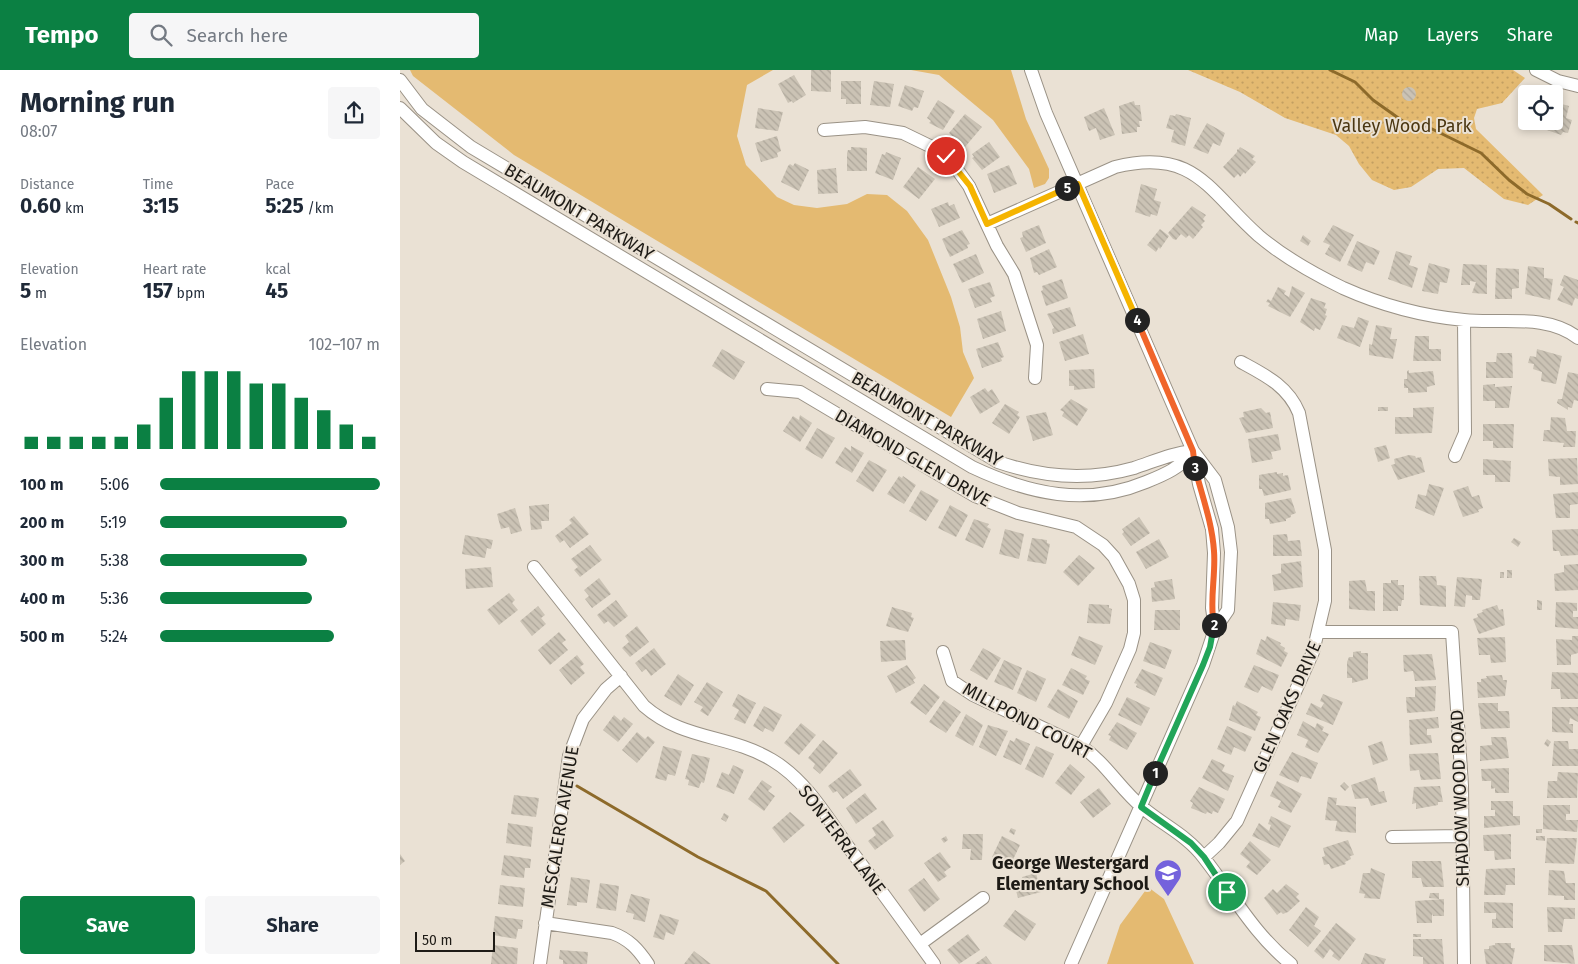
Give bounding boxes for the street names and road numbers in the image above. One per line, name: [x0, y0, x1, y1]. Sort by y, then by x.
street label: BEAUMONT PARKWAY: [500, 159, 658, 265]
street label: BEAUMONT PARKWAY: [848, 367, 1006, 471]
street label: DIAMOND GLEN DRIVE: [831, 404, 995, 512]
street label: GLEN OAKS DRIVE: [1248, 638, 1326, 776]
street label: MILLPOND COURT: [959, 678, 1096, 765]
street label: SHADOW WOOD ROAD: [1446, 709, 1474, 887]
street label: MESCALERO AVENUE: [536, 744, 584, 910]
street label: SONTERRA LANE: [794, 781, 890, 899]

